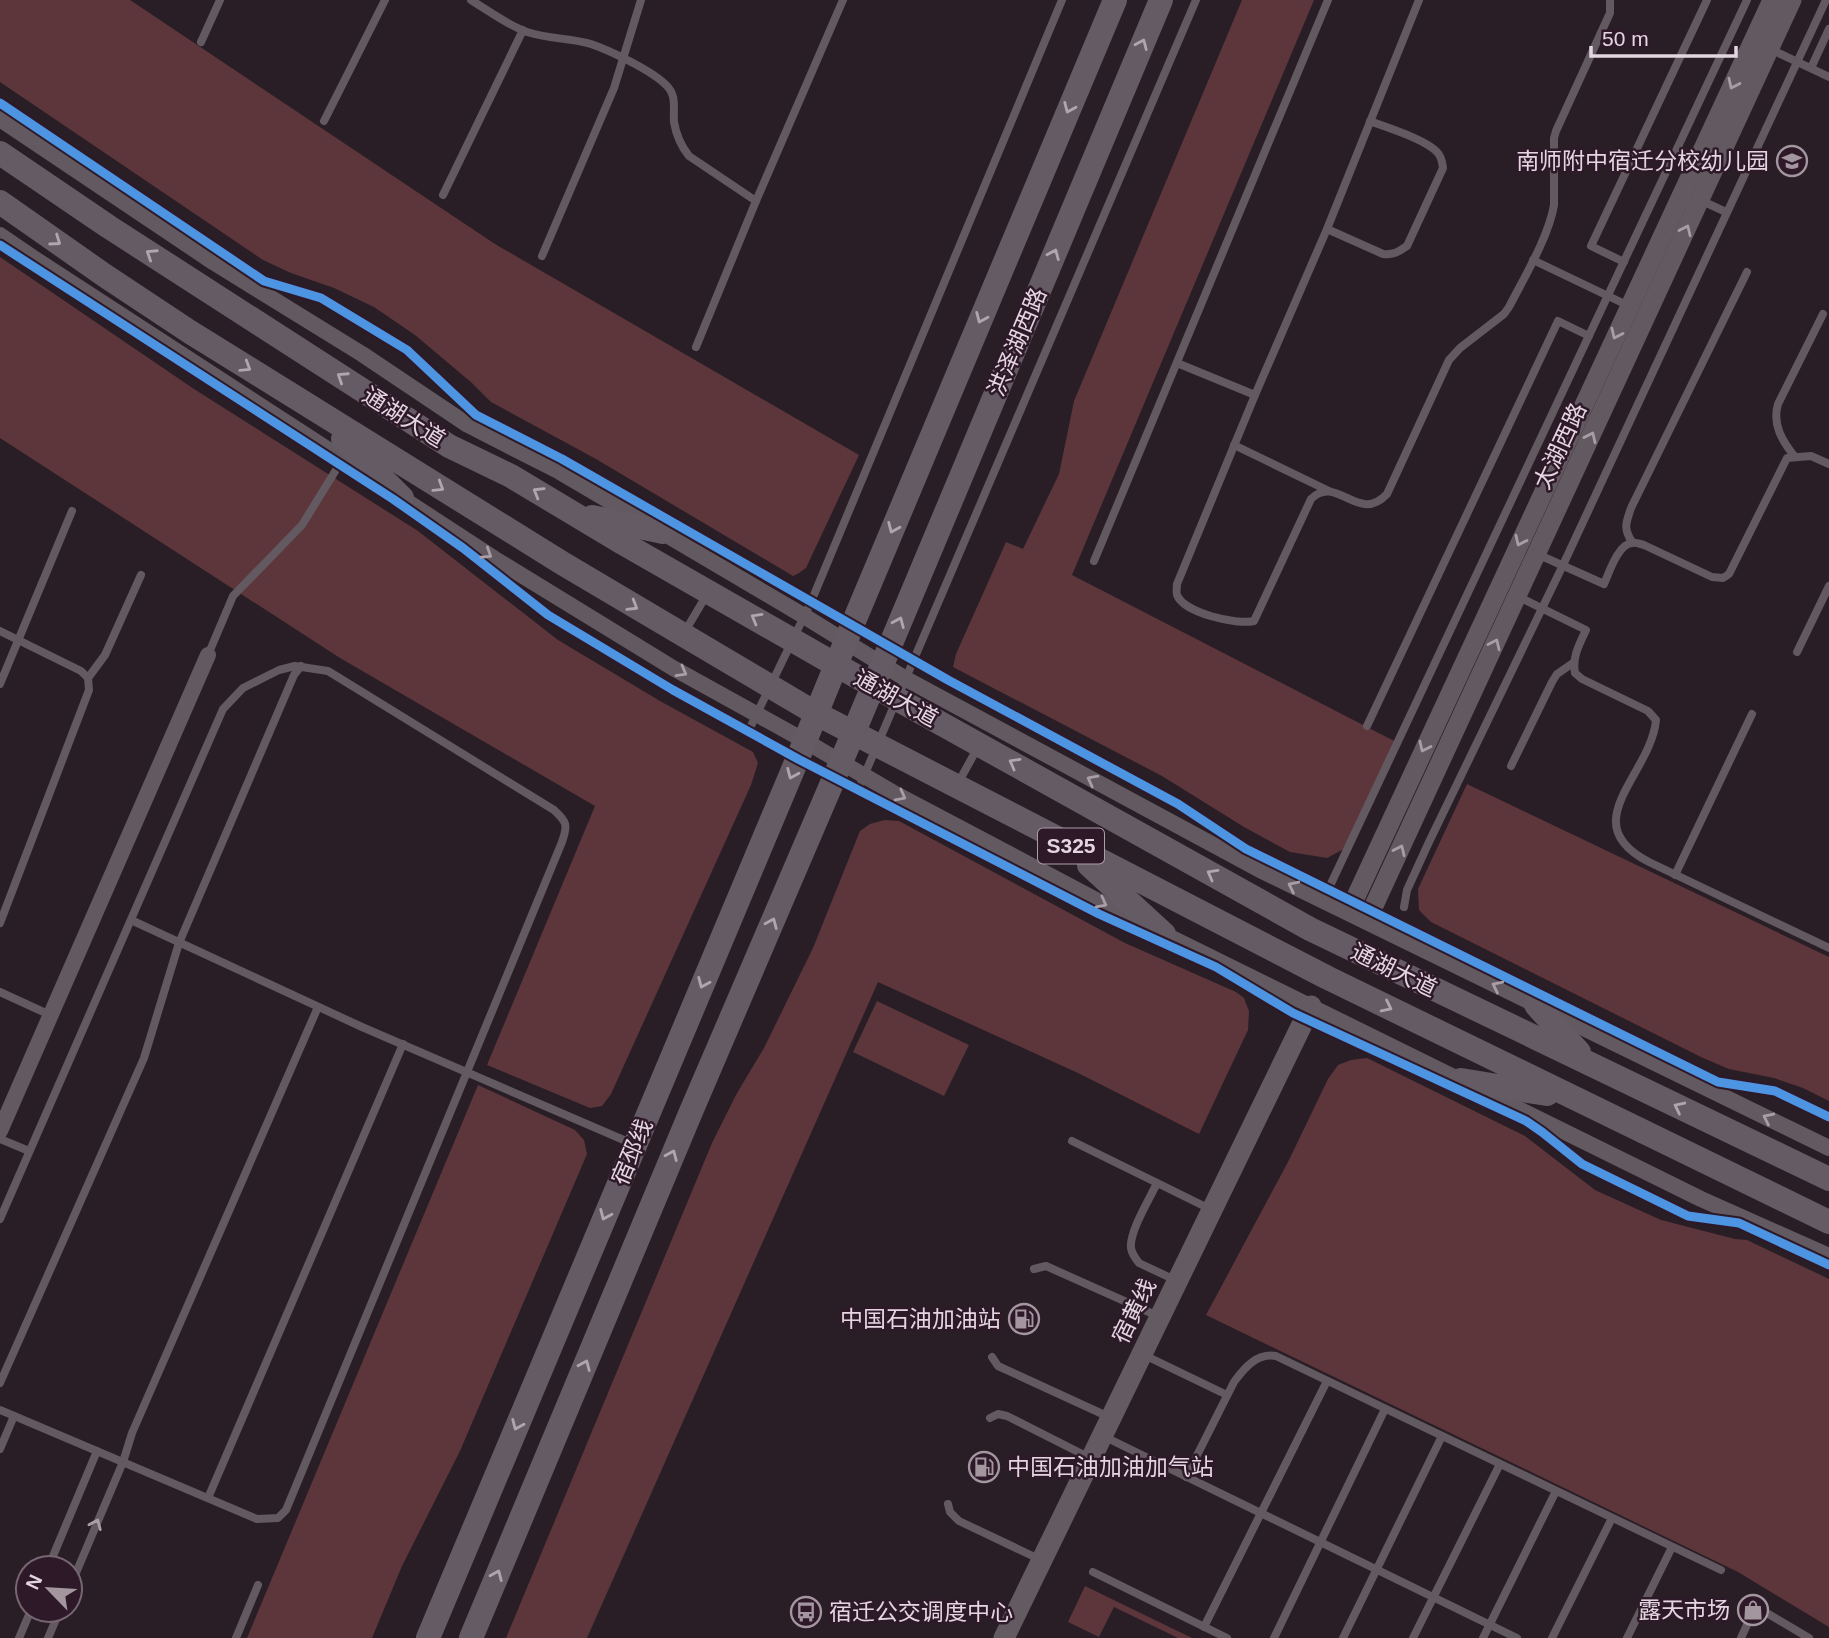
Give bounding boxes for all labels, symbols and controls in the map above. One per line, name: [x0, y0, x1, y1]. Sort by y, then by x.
scale bar: [1591, 14, 1736, 58]
text: 50 m: [1602, 27, 1649, 50]
one-way arrow: [1134, 39, 1148, 52]
one-way arrow: [1727, 77, 1741, 89]
one-way arrow: [1064, 101, 1078, 113]
school or university icon: 南师附中宿迁分校幼儿园: [1775, 144, 1809, 178]
place label: 南师附中宿迁分校幼儿园: [1516, 148, 1769, 174]
one-way arrow: [1678, 225, 1692, 238]
one-way arrow: [48, 233, 61, 245]
one-way arrow: [1046, 249, 1060, 261]
one-way arrow: [145, 250, 158, 263]
street label: 洪泽湖西路: [983, 284, 1051, 400]
one-way arrow: [976, 311, 990, 323]
one-way arrow: [1610, 327, 1624, 340]
one-way arrow: [238, 358, 251, 371]
one-way arrow: [337, 373, 350, 386]
street label: 通湖大道: [358, 382, 450, 452]
street label: 太湖西路: [1529, 399, 1591, 493]
one-way arrow: [1583, 432, 1597, 444]
one-way arrow: [431, 478, 444, 491]
one-way arrow: [532, 488, 545, 501]
one-way arrow: [888, 521, 902, 533]
one-way arrow: [1514, 534, 1528, 546]
one-way arrow: [479, 546, 492, 558]
one-way arrow: [625, 597, 638, 610]
one-way arrow: [751, 614, 764, 627]
one-way arrow: [891, 617, 905, 629]
one-way arrow: [1487, 638, 1501, 651]
one-way arrow: [674, 664, 687, 677]
street label: 通湖大道: [849, 664, 943, 732]
one-way arrow: [1419, 740, 1433, 752]
one-way arrow: [1008, 758, 1021, 772]
one-way arrow: [786, 767, 800, 779]
one-way arrow: [1087, 774, 1099, 788]
one-way arrow: [894, 788, 906, 802]
road number: S325: [1038, 828, 1104, 864]
one-way arrow: [1392, 845, 1406, 857]
one-way arrow: [1207, 869, 1220, 882]
one-way arrow: [1288, 881, 1300, 895]
one-way arrow: [1095, 895, 1107, 908]
one-way arrow: [763, 918, 777, 930]
street label: 通湖大道: [1347, 938, 1441, 1002]
one-way arrow: [698, 977, 712, 989]
one-way arrow: [1492, 981, 1504, 995]
one-way arrow: [1380, 999, 1392, 1013]
one-way arrow: [1674, 1101, 1686, 1115]
one-way arrow: [1762, 1113, 1775, 1127]
street label: 宿邳线: [607, 1115, 657, 1189]
one-way arrow: [664, 1150, 678, 1162]
one-way arrow: [600, 1209, 614, 1221]
street label: 宿黄线: [1107, 1274, 1161, 1348]
fuel station icon: 中国石油加油站: [1007, 1302, 1041, 1336]
place label: 中国石油加油站: [840, 1306, 1001, 1332]
one-way arrow: [577, 1360, 591, 1372]
one-way arrow: [511, 1418, 525, 1430]
fuel station icon: 中国石油加油加气站: [967, 1450, 1001, 1484]
place label: 中国石油加油加气站: [1007, 1454, 1214, 1480]
one-way arrow: [88, 1519, 102, 1531]
north arrow: [14, 1554, 84, 1624]
one-way arrow: [489, 1570, 503, 1582]
text: N: [22, 1571, 46, 1593]
shop icon: 露天市场: [1736, 1593, 1770, 1627]
bus stop icon: 宿迁公交调度中心: [789, 1595, 823, 1629]
place label: 露天市场: [1638, 1597, 1730, 1623]
place label: 宿迁公交调度中心: [829, 1599, 1013, 1625]

